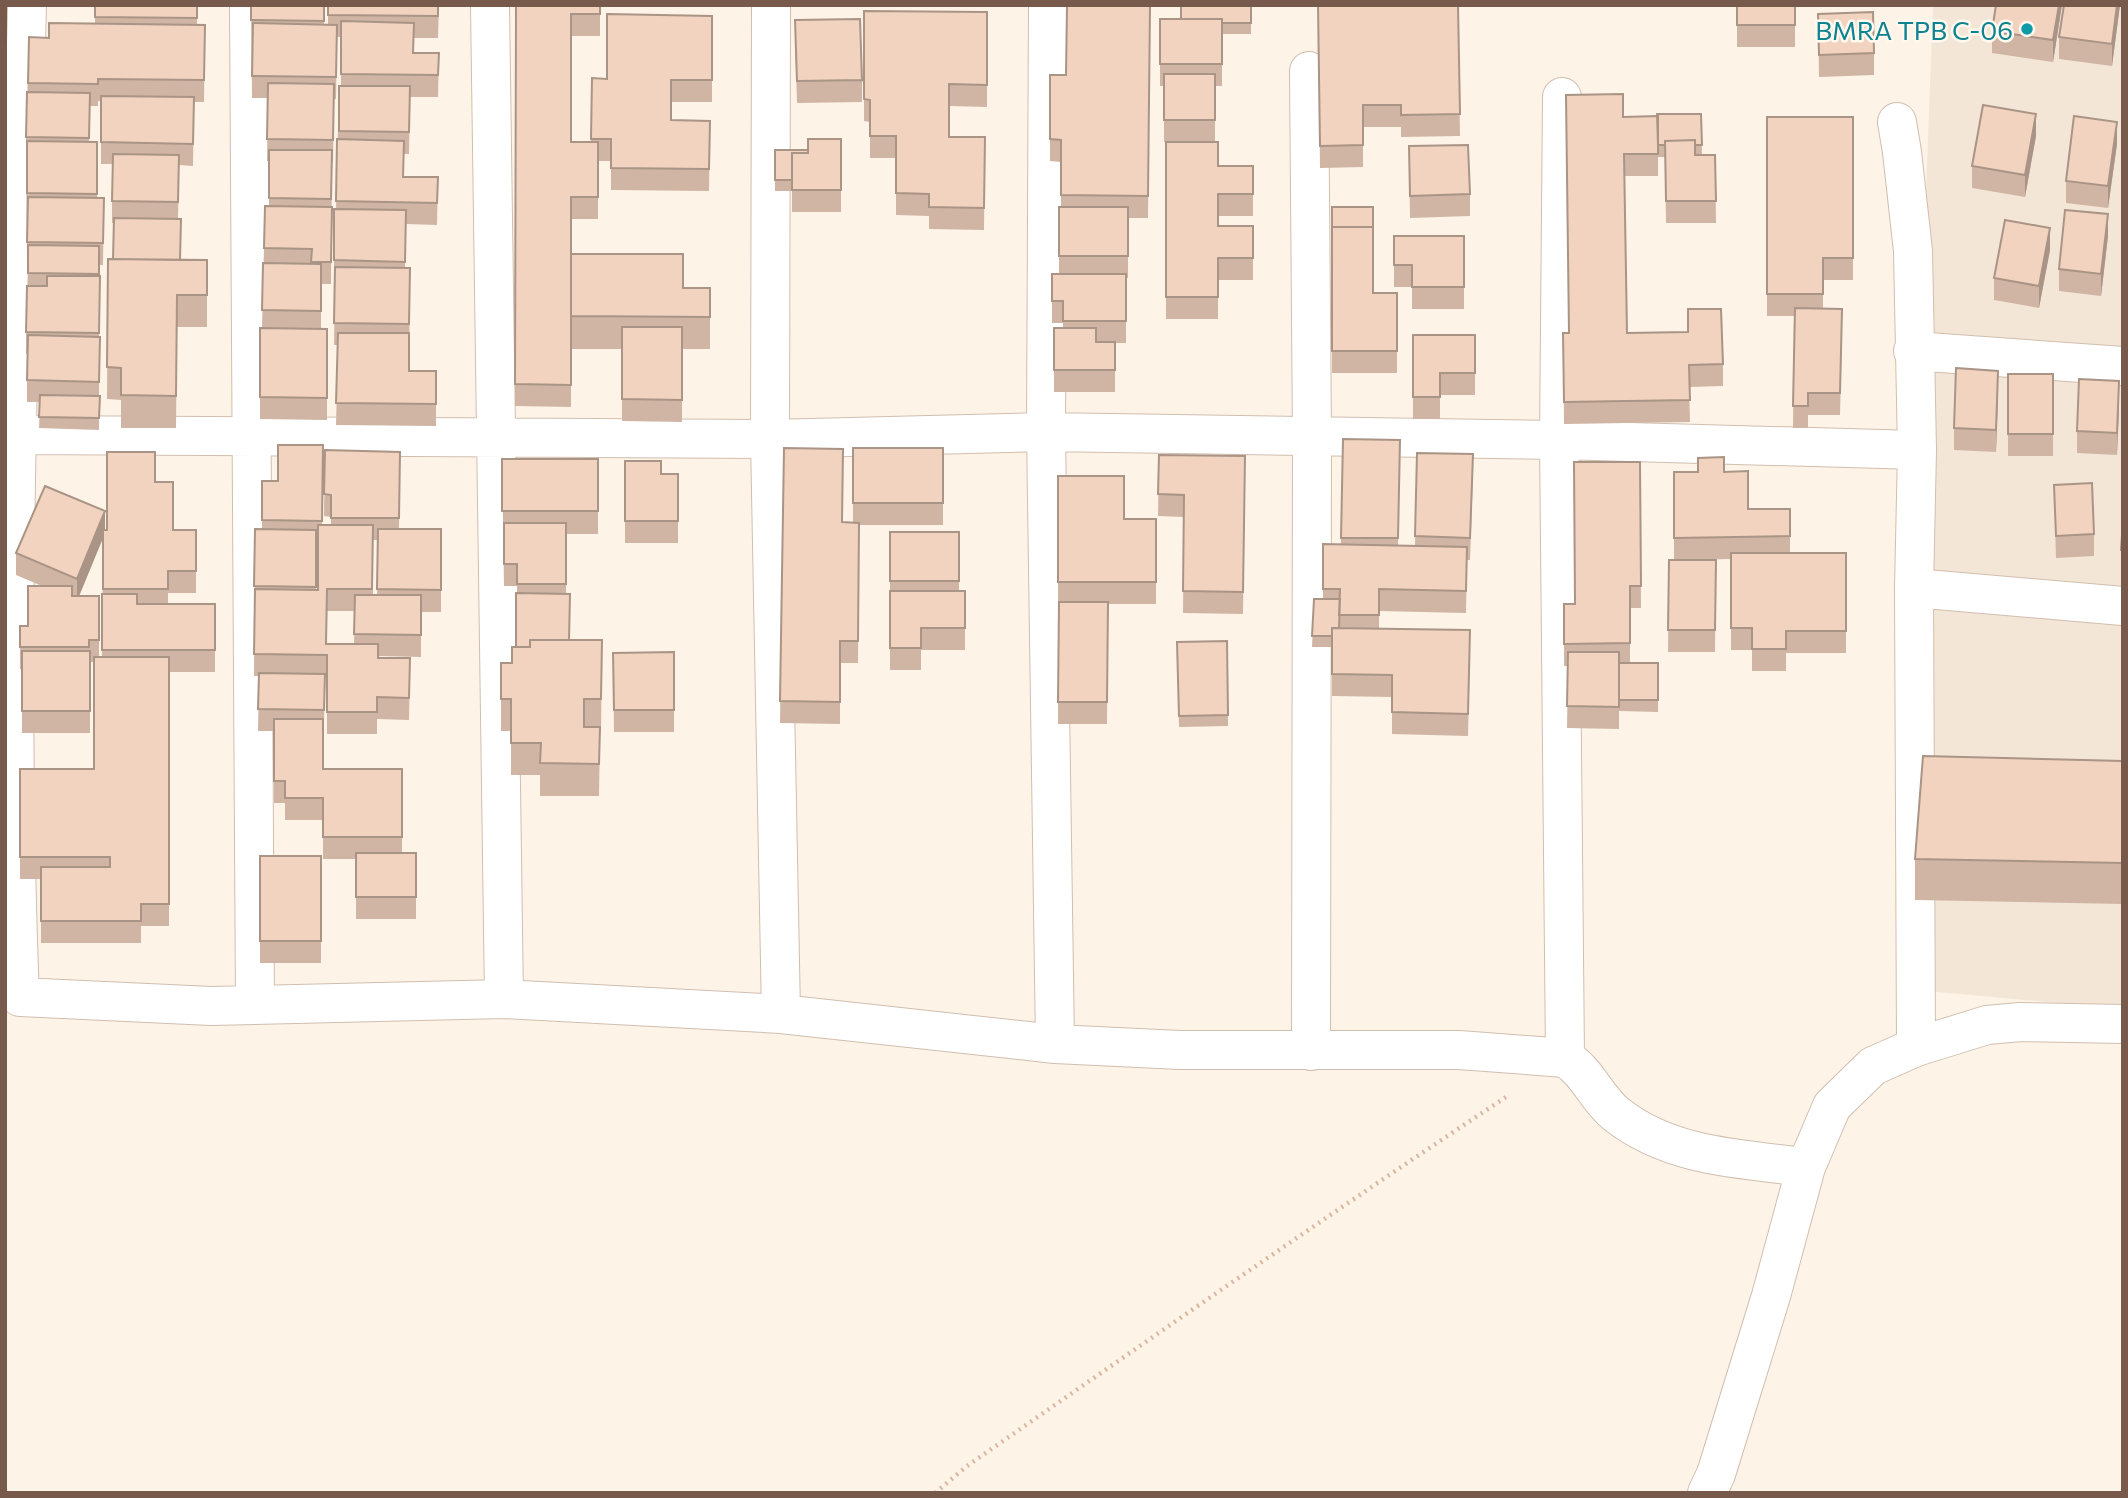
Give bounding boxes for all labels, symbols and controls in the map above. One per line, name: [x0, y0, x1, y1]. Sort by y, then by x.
place label: BMRA TPB C-06: [1815, 14, 2013, 45]
marker: BMRA TPB C-06: [2019, 21, 2035, 37]

